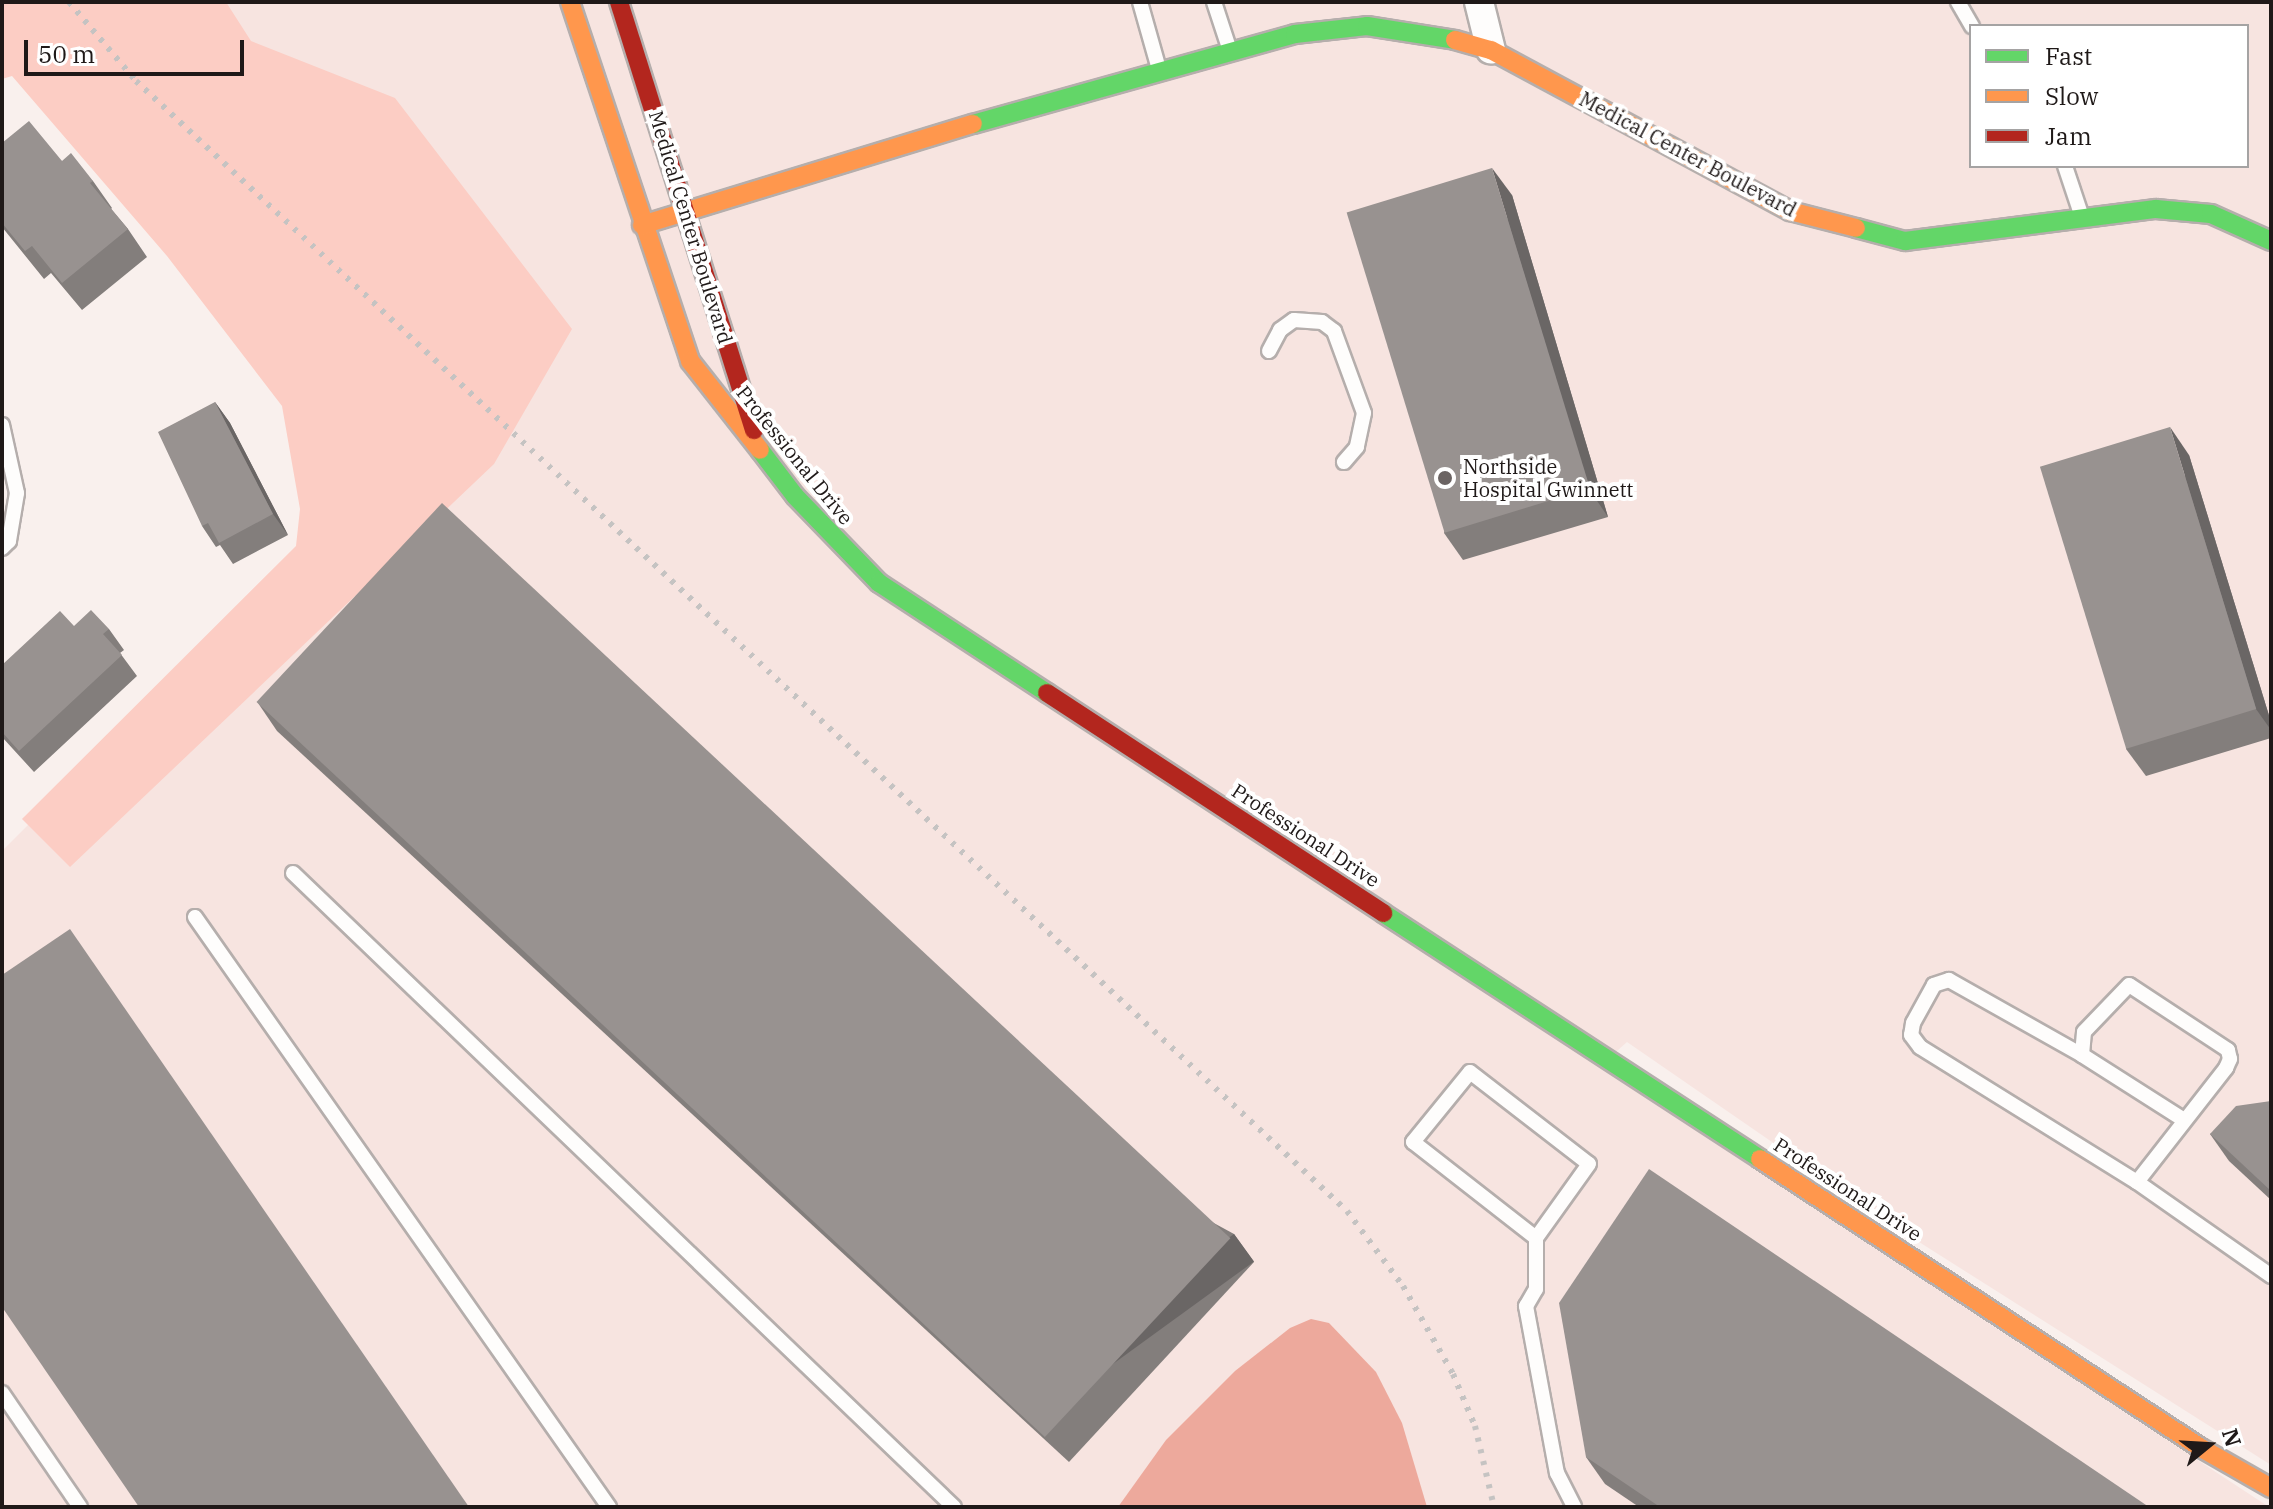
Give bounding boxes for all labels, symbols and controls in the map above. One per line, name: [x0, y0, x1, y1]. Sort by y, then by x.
scale bar: [28, 24, 248, 74]
legend: [1969, 24, 2249, 168]
text: 50 m: [38, 38, 95, 70]
text: Fast: [2045, 40, 2092, 72]
text: Slow: [2045, 80, 2098, 112]
street label: Medical Center Boulevard: [1575, 87, 1801, 221]
street label: Medical Center Boulevard: [644, 108, 738, 346]
text: Jam: [2045, 120, 2092, 152]
street label: Professional Drive: [732, 381, 858, 529]
place label: Northside Hospital Gwinnett: [1463, 454, 1633, 501]
marker: Northside Hospital Gwinnett: [1434, 467, 1456, 489]
street label: Professional Drive: [1228, 778, 1384, 892]
street label: Professional Drive: [1770, 1132, 1926, 1246]
north arrow: [2169, 1405, 2249, 1485]
text: N: [2216, 1425, 2249, 1450]

